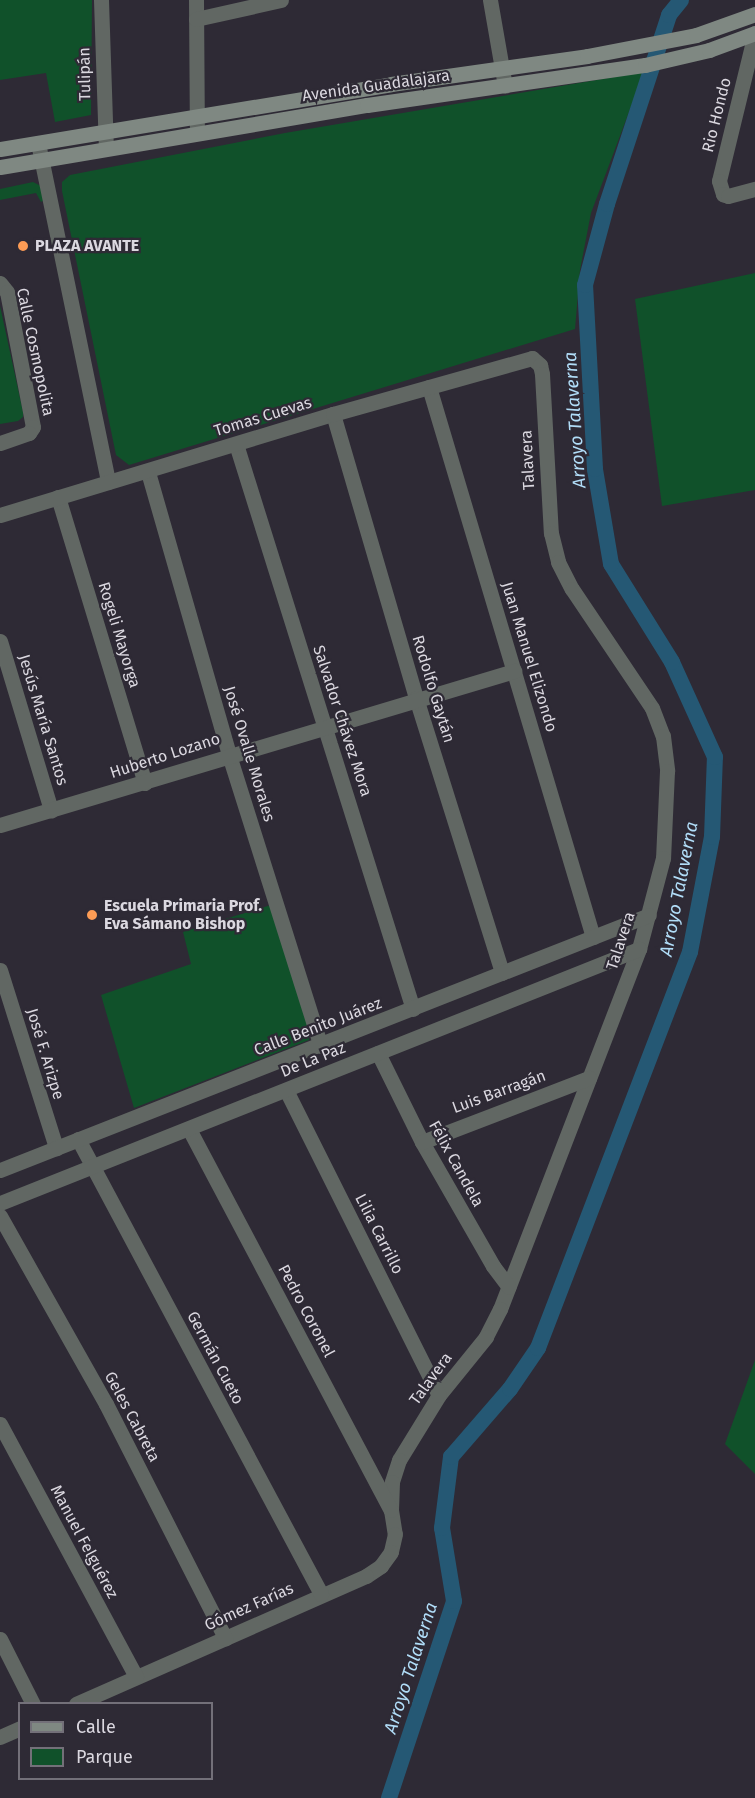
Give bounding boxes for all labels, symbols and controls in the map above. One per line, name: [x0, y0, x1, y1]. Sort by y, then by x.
street label: Tulipán: [75, 47, 95, 101]
street label: Avenida Guadalajara: [301, 66, 451, 106]
street label: Rio Hondo: [698, 76, 736, 154]
place label: PLAZA AVANTE: [35, 236, 139, 256]
marker: PLAZA AVANTE: [16, 239, 30, 253]
street label: Calle Cosmopolita: [12, 286, 58, 418]
water label: Arroyo Talaverna: [559, 351, 591, 489]
street label: Tomas Cuevas: [212, 393, 314, 441]
street label: Talavera: [517, 430, 539, 490]
street label: Rogeli Mayorga: [94, 580, 144, 690]
street label: Juan Manuel Elizondo: [497, 580, 561, 734]
street label: Rodolfo Gaytán: [408, 633, 458, 745]
street label: Salvador Chávez Mora: [308, 643, 376, 799]
street label: Jesús María Santos: [14, 652, 72, 788]
street label: José Ovalle Morales: [219, 684, 279, 824]
street label: Huberto Lozano: [107, 729, 223, 783]
water label: Arroyo Talaverna: [655, 820, 703, 958]
place label: Escuela Primaria Prof. Eva Sámano Bishop: [104, 896, 262, 934]
marker: Escuela Primaria Prof. Eva Sámano Bishop: [85, 908, 99, 922]
street label: Talavera: [603, 910, 639, 972]
street label: Calle Benito Juárez: [251, 994, 385, 1060]
street label: José F. Arizpe: [22, 1006, 68, 1102]
street label: De La Paz: [278, 1038, 348, 1082]
street label: Luis Barragán: [450, 1066, 548, 1118]
street label: Félix Candela: [424, 1117, 488, 1211]
street label: Lilia Carrillo: [351, 1191, 407, 1277]
street label: Pedro Coronel: [274, 1261, 338, 1361]
street label: Germán Cueto: [182, 1308, 248, 1408]
street label: Talavera: [406, 1349, 456, 1409]
street label: Geles Cabreta: [100, 1369, 164, 1465]
street label: Manuel Felguérez: [46, 1482, 122, 1602]
street label: Gómez Farías: [202, 1579, 296, 1635]
water label: Arroyo Talaverna: [380, 1600, 442, 1736]
legend: [18, 1702, 213, 1780]
text: Calle: [76, 1716, 116, 1738]
text: Parque: [76, 1746, 133, 1768]

